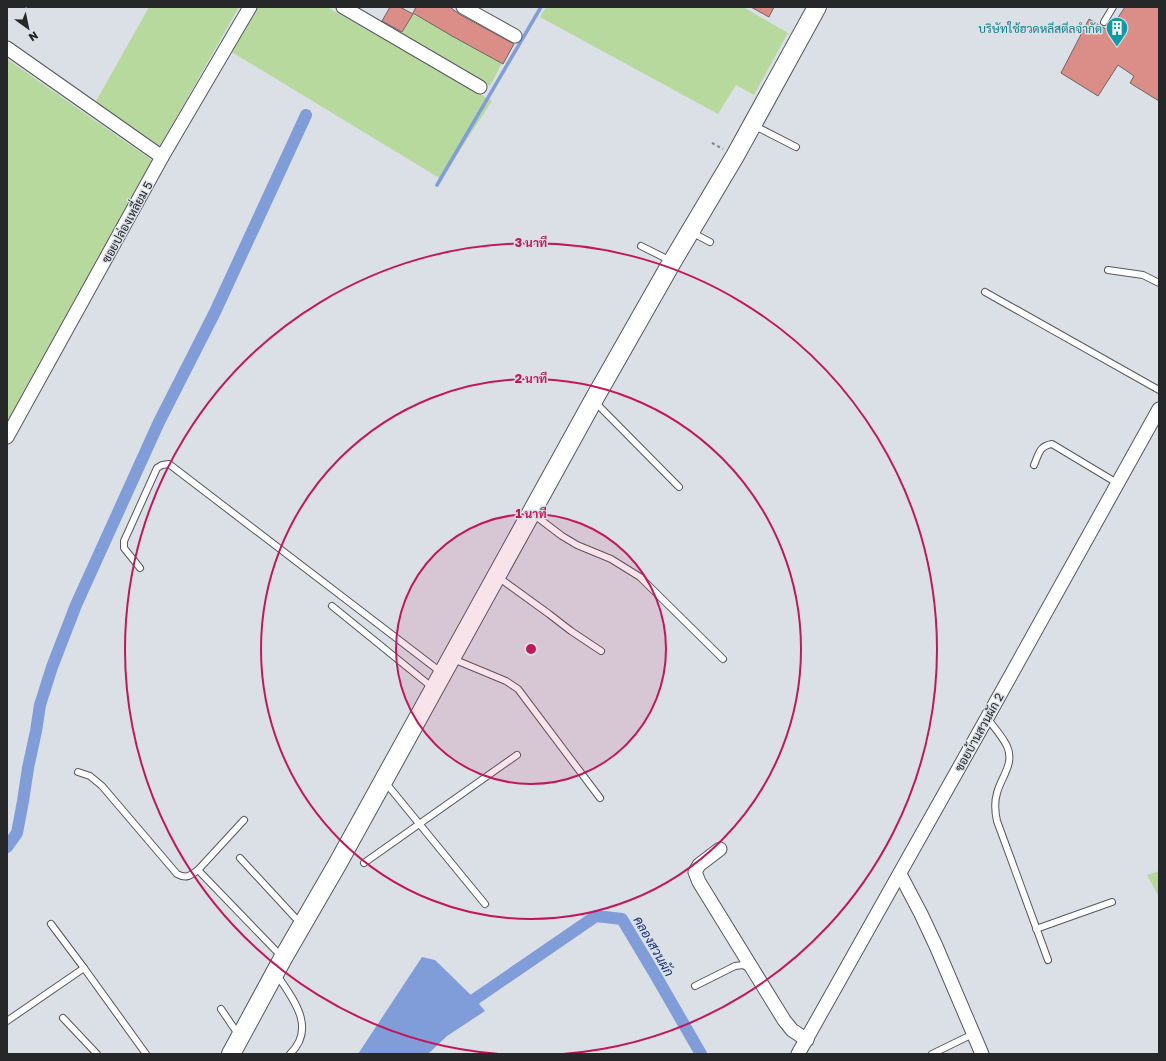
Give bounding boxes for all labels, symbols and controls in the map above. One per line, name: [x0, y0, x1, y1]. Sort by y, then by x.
north arrow: [8, 8, 48, 48]
building icon: บริษัทใช้ฮวดหลีสตีลจำกัด: [1104, 15, 1130, 48]
place label: บริษัทใช้ฮวดหลีสตีลจำกัด: [978, 21, 1102, 36]
text: N: [27, 29, 41, 45]
street label: ซอยปล่องเหลี่ยม 5: [96, 177, 156, 265]
text: 3 นาที: [515, 235, 547, 250]
text: 2 นาที: [515, 371, 547, 386]
text: 1 นาที: [515, 506, 547, 521]
centre of rings: [524, 642, 538, 656]
street label: ซอยบ้านสวนผัก 2: [951, 690, 1007, 774]
water label: คลองสวนผัก: [630, 913, 678, 979]

